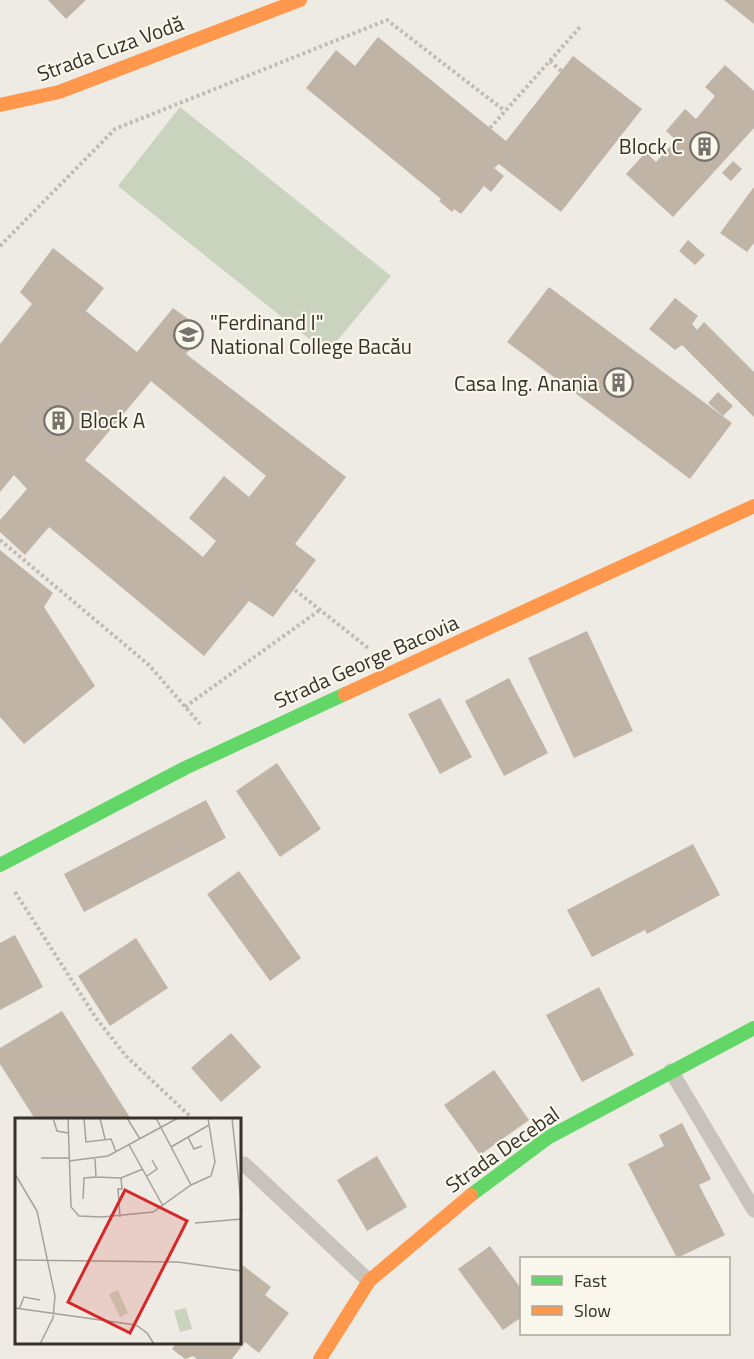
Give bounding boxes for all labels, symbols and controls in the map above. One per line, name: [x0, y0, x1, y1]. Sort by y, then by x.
street label: Strada Cuza Vodă: [32, 6, 188, 89]
place label: Block C: [619, 130, 683, 162]
building icon: Block C: [688, 130, 720, 162]
place label: "Ferdinand I" National College Bacău: [210, 306, 412, 362]
school or university icon: "Ferdinand I" National College Bacău: [173, 318, 205, 350]
place label: Casa Ing. Anania: [454, 367, 598, 399]
building icon: Casa Ing. Anania: [603, 367, 635, 399]
building icon: Block A: [43, 404, 75, 436]
place label: Block A: [80, 404, 146, 436]
street label: Strada George Bacovia: [269, 606, 464, 716]
street label: Strada Decebal: [438, 1098, 566, 1200]
inset map: [15, 1118, 242, 1344]
legend: [520, 1257, 730, 1335]
text: Fast: [574, 1267, 607, 1294]
text: Slow: [574, 1297, 611, 1324]

